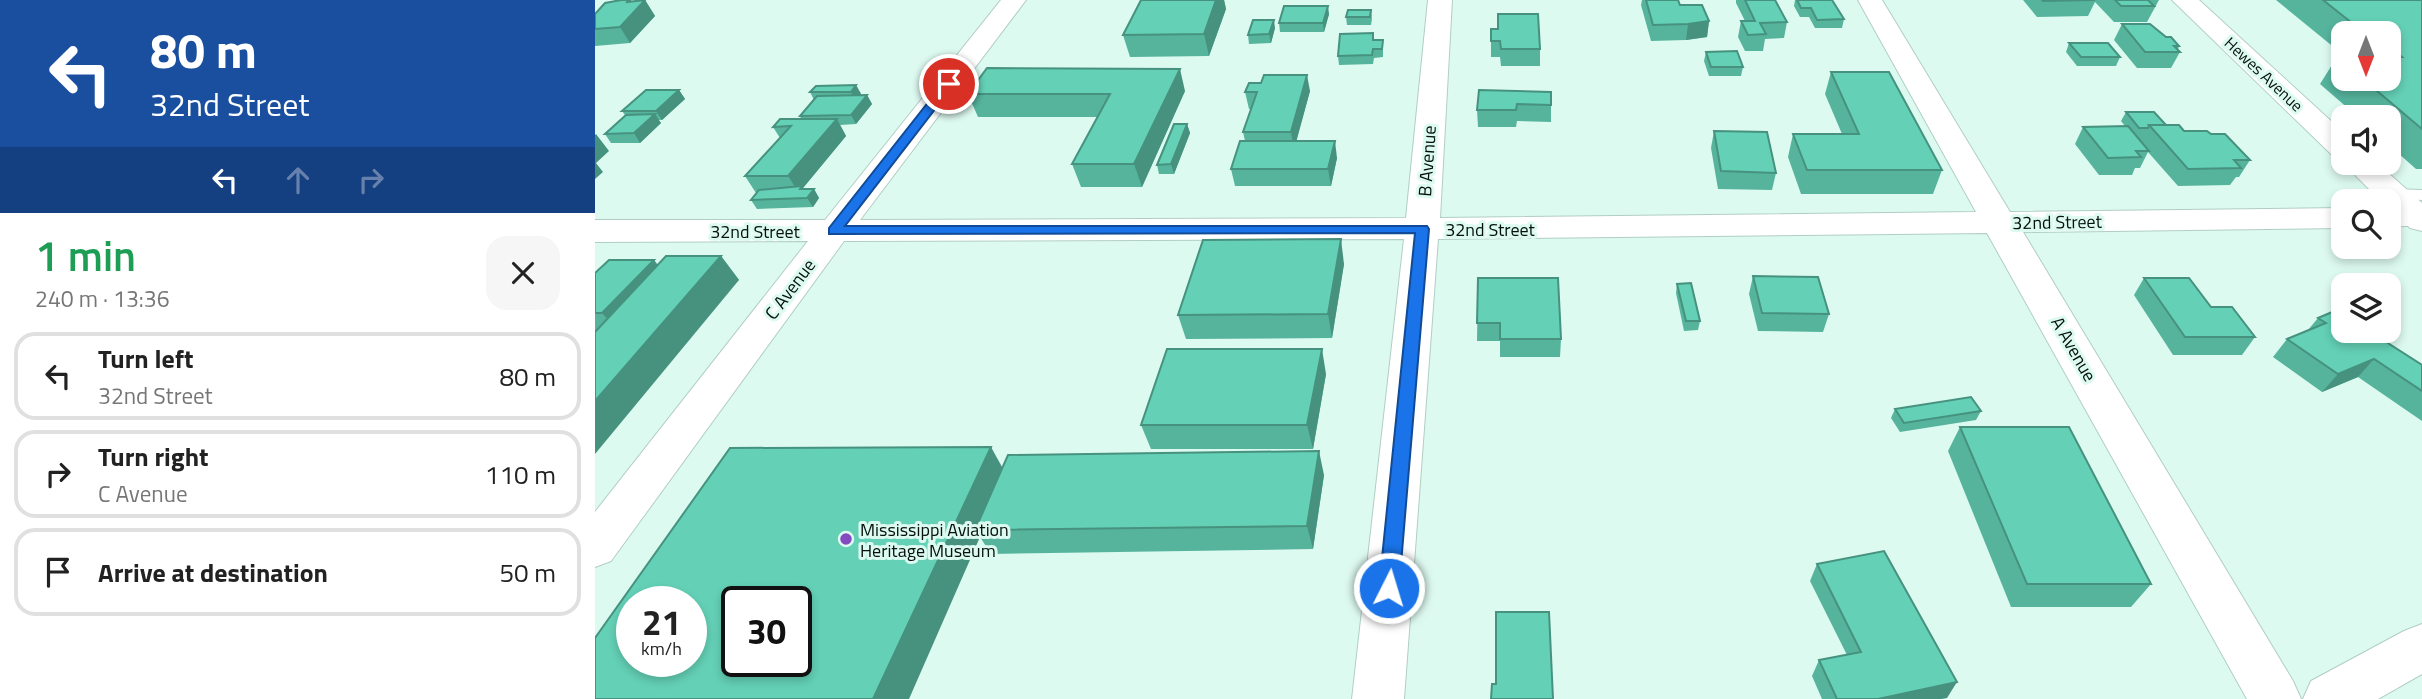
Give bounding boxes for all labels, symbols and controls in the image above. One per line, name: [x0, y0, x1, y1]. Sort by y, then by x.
text: 80 m: [150, 12, 257, 87]
north arrow: [2331, 21, 2401, 91]
map controls: [2331, 21, 2401, 343]
icon: left: [35, 28, 126, 119]
street label: Hewes Avenue: [2219, 31, 2309, 117]
pin: [919, 54, 979, 114]
icon: arrive: [930, 65, 968, 103]
text: 32nd Street: [150, 80, 310, 128]
button: sound: [2331, 105, 2401, 175]
street label: B Avenue: [1411, 124, 1443, 198]
icon: left: [206, 161, 244, 199]
icon: ahead: [279, 161, 317, 199]
icon: right: [352, 161, 390, 199]
button: search: [2331, 189, 2401, 259]
street label: 32nd Street: [2012, 208, 2103, 236]
street label: 32nd Street: [1445, 216, 1536, 243]
street label: 32nd Street: [710, 218, 801, 245]
text: 1 min: [35, 223, 136, 287]
button: close: [486, 236, 560, 310]
street label: C Avenue: [758, 253, 822, 325]
button: layers: [2331, 273, 2401, 343]
text: 240 m · 13:36: [35, 281, 170, 316]
street label: A Avenue: [2045, 312, 2103, 386]
text: Turn left: [98, 339, 193, 378]
icon: left: [39, 357, 77, 395]
text: 80 m: [499, 357, 556, 396]
text: 32nd Street: [98, 378, 213, 413]
text: Turn right: [98, 437, 209, 476]
icon: right: [39, 455, 77, 493]
text: 110 m: [485, 455, 556, 494]
text: C Avenue: [98, 476, 188, 511]
place label: Mississippi Aviation Heritage Museum: [860, 516, 1009, 564]
marker: Mississippi Aviation Heritage Museum: [838, 531, 854, 547]
position arrow: [1352, 551, 1426, 625]
icon: arrive: [39, 553, 77, 591]
text: Arrive at destination: [98, 553, 328, 592]
text: 50 m: [499, 553, 556, 592]
speed limit sign: 30: [721, 586, 812, 677]
text: 21: [642, 595, 681, 649]
text: km/h: [641, 635, 682, 662]

